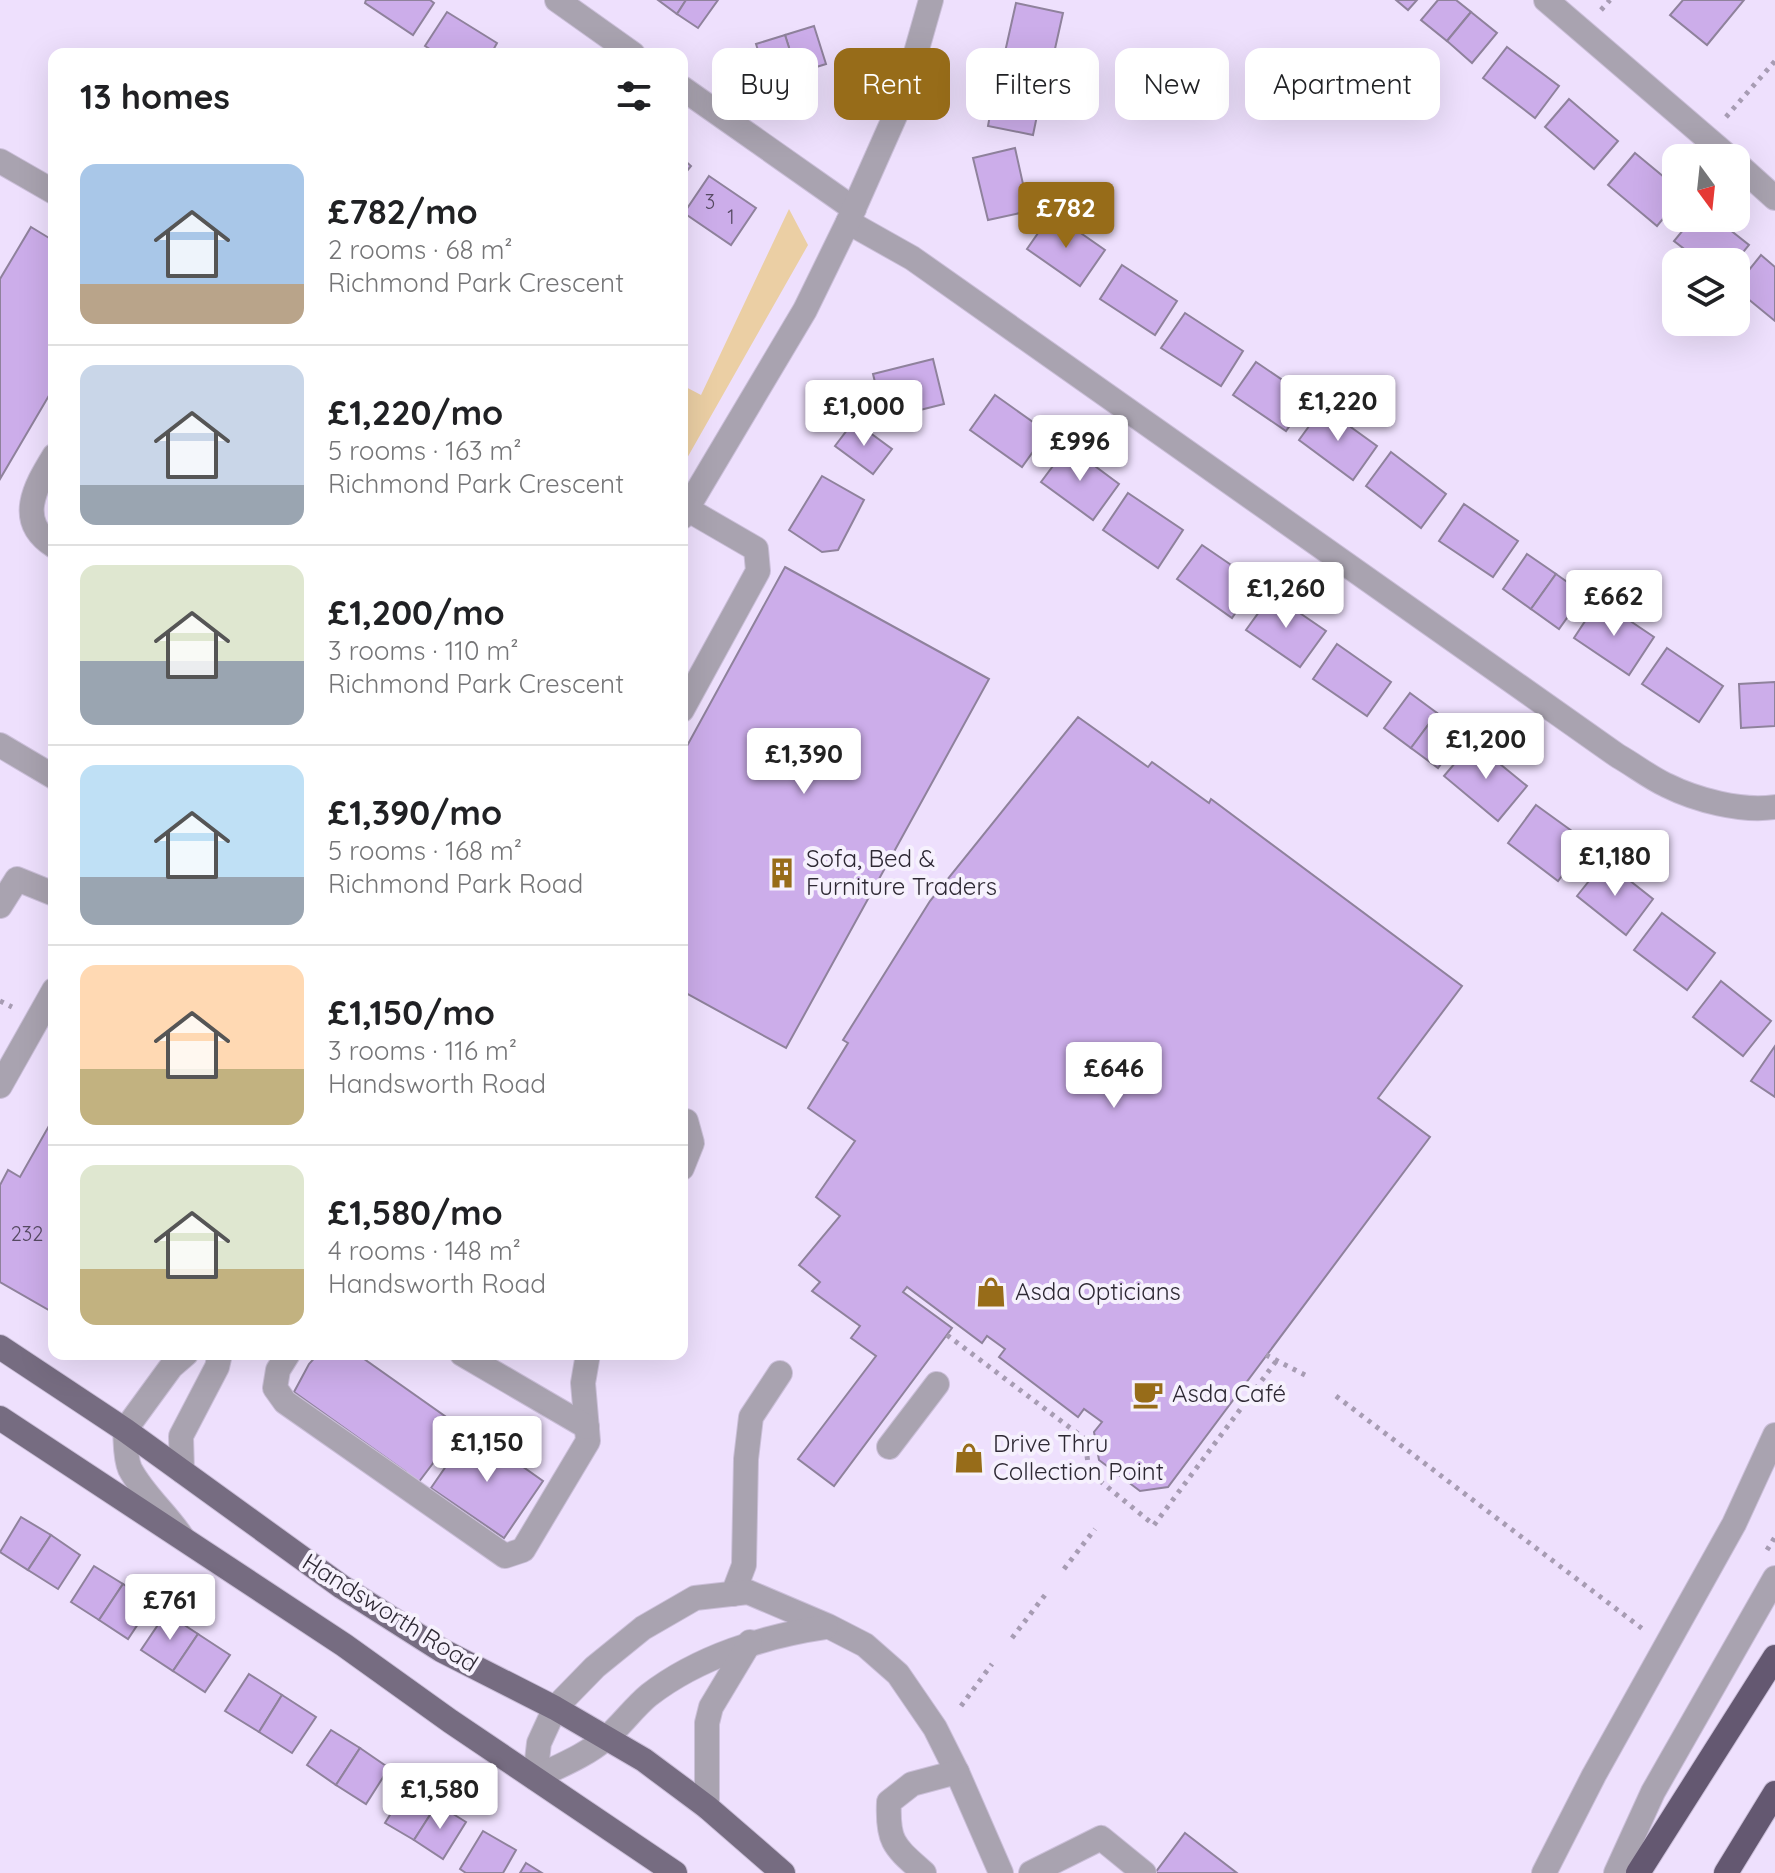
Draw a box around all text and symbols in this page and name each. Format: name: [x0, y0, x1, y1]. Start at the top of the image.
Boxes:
chip: Buy: [712, 48, 818, 120]
chip: Rent: [834, 48, 950, 120]
chip: Filters: [966, 48, 1099, 120]
chip: New: [1115, 48, 1229, 120]
chip: Apartment: [1245, 48, 1440, 120]
icon: filters: [612, 74, 656, 118]
text: 13 homes: [80, 75, 230, 118]
north arrow: [1662, 144, 1750, 232]
map controls: [1662, 144, 1750, 336]
pin: £782: [1019, 182, 1113, 250]
house number: 3: [705, 189, 715, 214]
text: £782/mo: [328, 190, 478, 233]
text: £782: [1036, 191, 1096, 224]
icon: home: [144, 196, 240, 292]
house number: 1: [727, 204, 735, 229]
text: 2 rooms · 68 m²: [328, 233, 513, 266]
button: layers: [1662, 248, 1750, 336]
text: Richmond Park Crescent: [328, 266, 624, 299]
pin: £1,220: [1273, 375, 1403, 443]
pin: £1,000: [799, 380, 929, 448]
text: £1,220: [1298, 384, 1378, 417]
text: £1,000: [823, 389, 905, 422]
text: £1,220/mo: [328, 391, 503, 434]
icon: home: [144, 397, 240, 493]
pin: £996: [1033, 415, 1127, 483]
text: £996: [1050, 424, 1110, 457]
text: 5 rooms · 163 m²: [328, 434, 522, 467]
text: Richmond Park Crescent: [328, 467, 624, 500]
pin: £1,260: [1221, 562, 1351, 630]
pin: £662: [1567, 570, 1661, 638]
text: £1,260: [1247, 571, 1325, 604]
text: £662: [1584, 579, 1644, 612]
text: £1,200/mo: [328, 591, 505, 634]
icon: home: [144, 597, 240, 693]
text: 3 rooms · 110 m²: [328, 634, 519, 667]
text: Richmond Park Crescent: [328, 667, 624, 700]
pin: £1,200: [1421, 713, 1551, 781]
text: £1,200: [1446, 722, 1526, 755]
pin: £1,390: [739, 728, 869, 796]
text: £1,390: [765, 737, 843, 770]
text: £1,390/mo: [328, 791, 502, 834]
icon: home: [144, 797, 240, 893]
pin: £1,180: [1550, 830, 1680, 898]
text: 5 rooms · 168 m²: [328, 834, 522, 867]
text: £1,180: [1579, 839, 1651, 872]
place label: Sofa, Bed & Furniture Traders: [806, 843, 997, 901]
building icon: Sofa, Bed & Furniture Traders: [765, 856, 799, 890]
text: Richmond Park Road: [328, 867, 583, 900]
text: £1,150/mo: [328, 991, 495, 1034]
icon: home: [144, 997, 240, 1093]
text: 3 rooms · 116 m²: [328, 1034, 517, 1067]
pin: £646: [1067, 1042, 1161, 1110]
text: £646: [1084, 1051, 1144, 1084]
text: Handsworth Road: [328, 1067, 546, 1100]
text: £1,580/mo: [328, 1191, 503, 1234]
icon: home: [144, 1197, 240, 1293]
house number: 232: [11, 1221, 43, 1246]
text: 4 rooms · 148 m²: [328, 1234, 521, 1267]
text: Handsworth Road: [328, 1267, 546, 1300]
shop icon: Asda Opticians: [974, 1275, 1008, 1309]
place label: Asda Opticians: [1015, 1276, 1181, 1306]
cafe icon: Asda Café: [1131, 1377, 1165, 1411]
place label: Asda Café: [1172, 1378, 1286, 1408]
pin: £1,150: [422, 1416, 552, 1484]
text: £1,150: [451, 1425, 523, 1458]
place label: Drive Thru Collection Point: [993, 1428, 1164, 1486]
shop icon: Drive Thru Collection Point: [952, 1441, 986, 1475]
street label: Handsworth Road: [297, 1546, 484, 1678]
pin: £761: [123, 1574, 217, 1642]
text: £761: [143, 1583, 197, 1616]
pin: £1,580: [375, 1763, 505, 1831]
text: £1,580: [401, 1772, 479, 1805]

